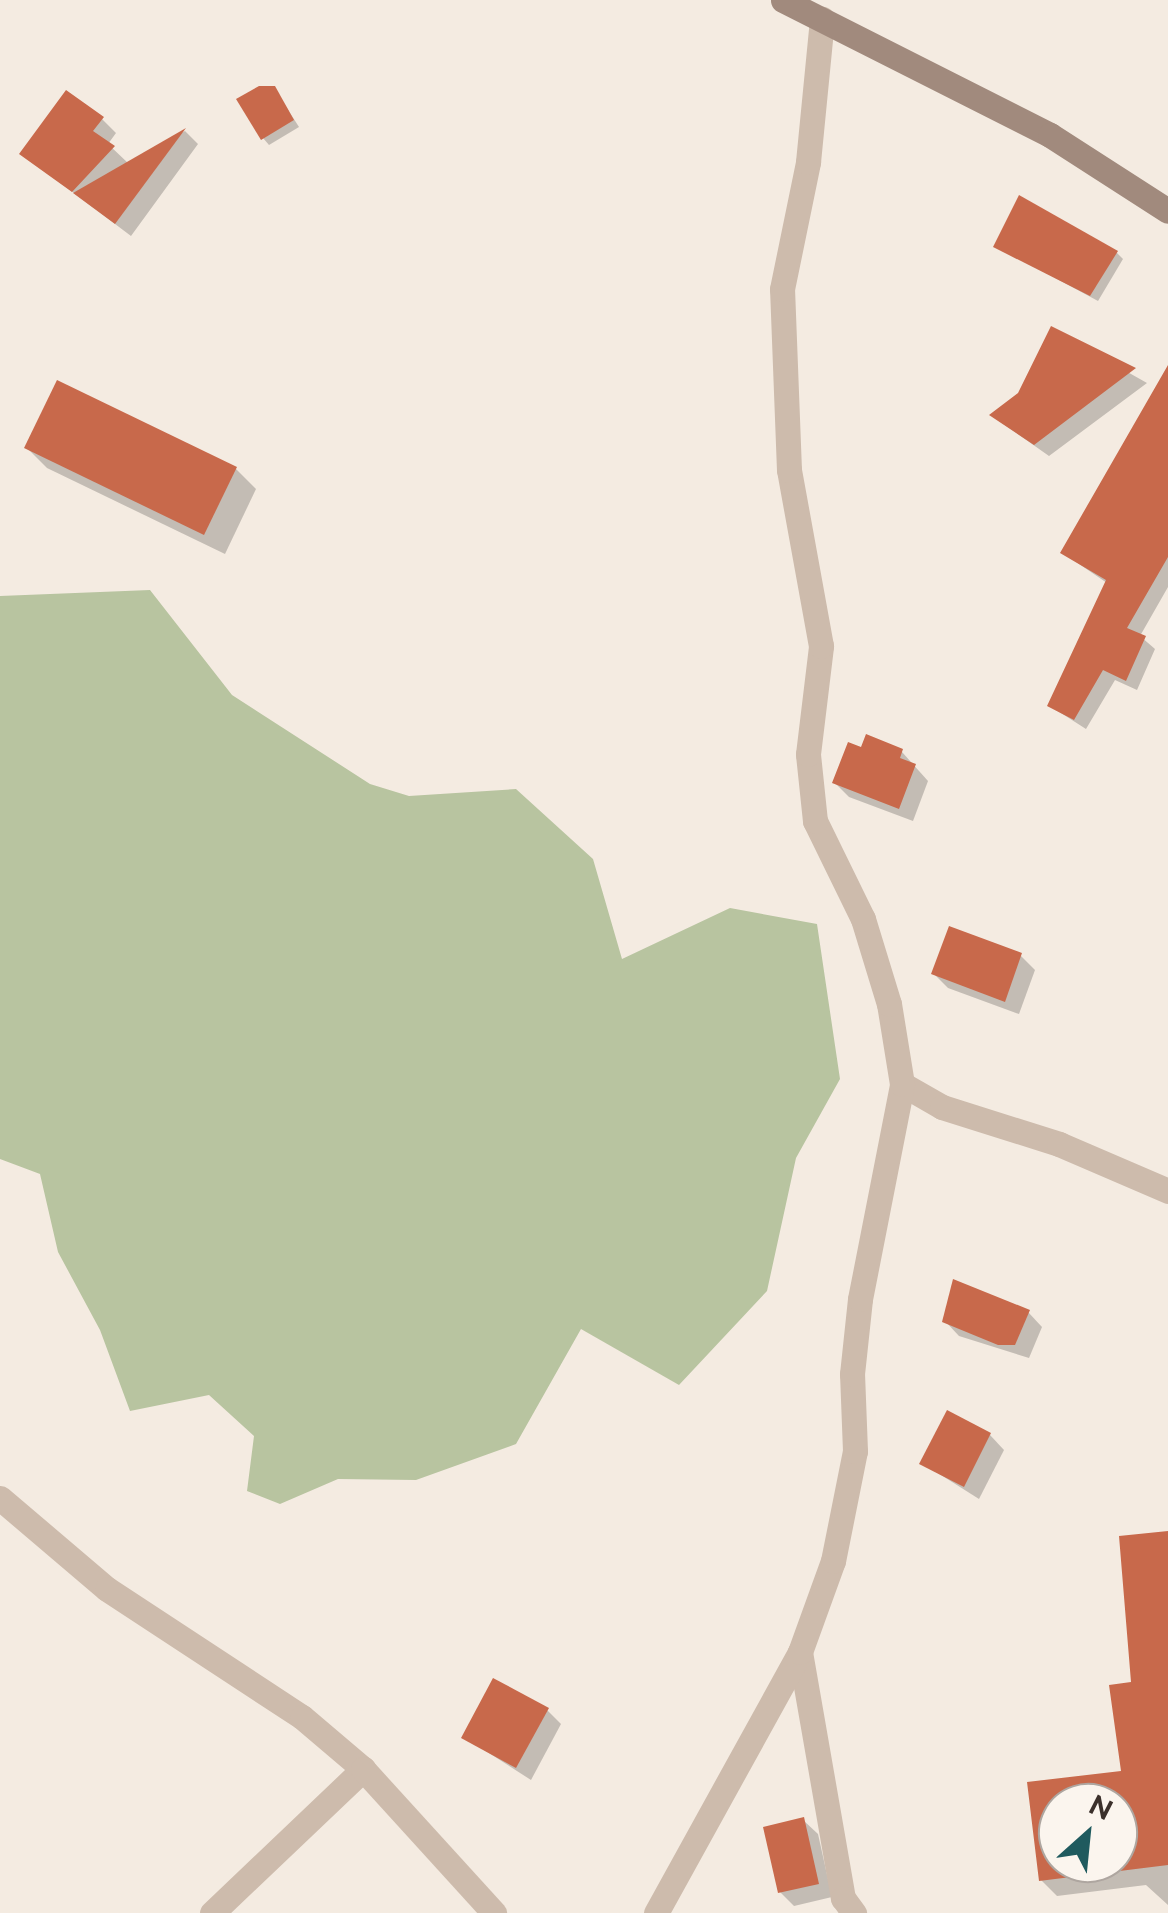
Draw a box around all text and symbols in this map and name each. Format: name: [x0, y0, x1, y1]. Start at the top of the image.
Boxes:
north arrow: [1038, 1783, 1138, 1883]
text: N: [1084, 1788, 1118, 1827]

